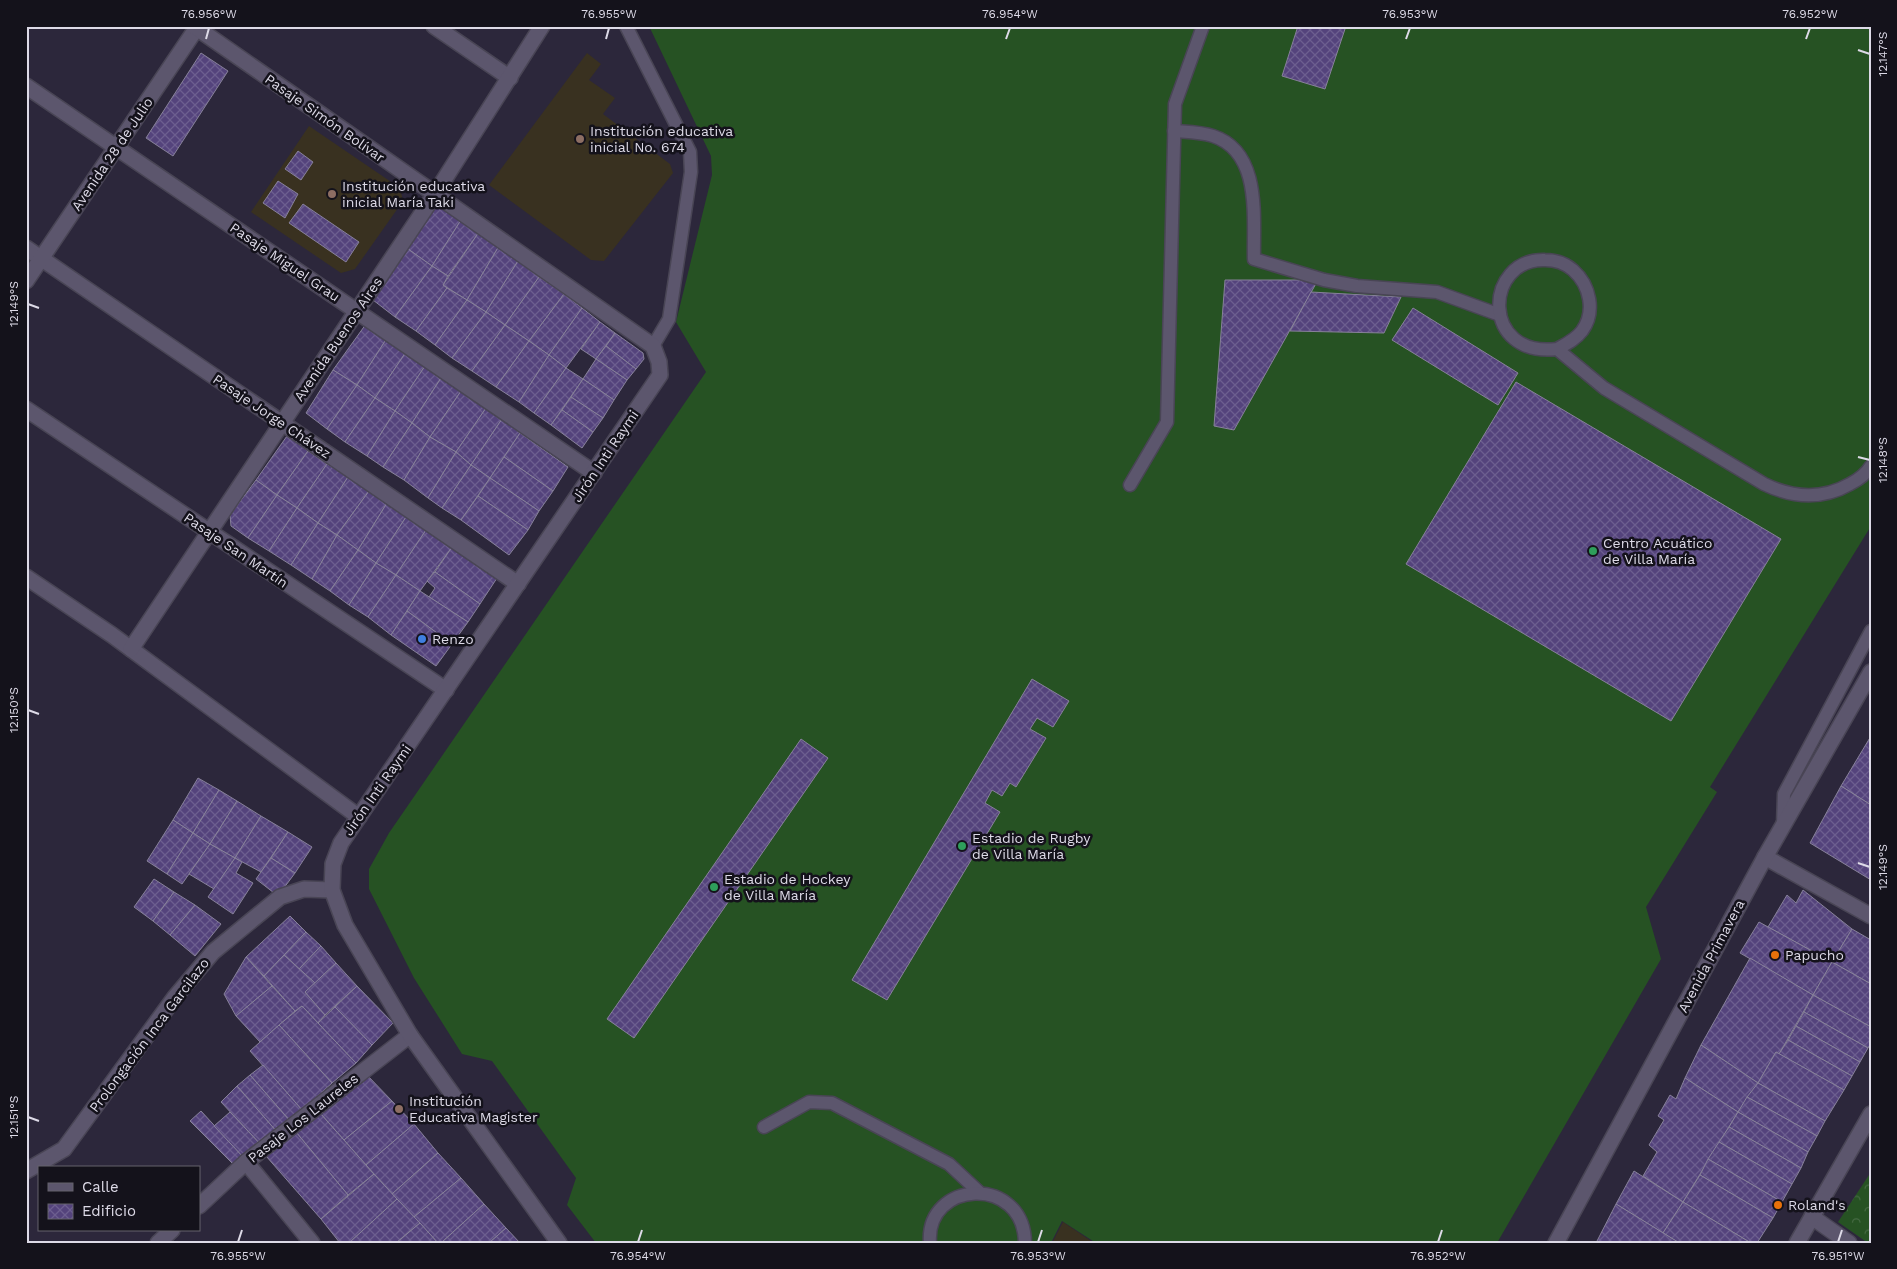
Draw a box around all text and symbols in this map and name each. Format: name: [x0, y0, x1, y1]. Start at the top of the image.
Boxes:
text: 76.956°W: [181, 7, 237, 21]
text: 76.955°W: [581, 7, 637, 21]
text: 76.954°W: [982, 7, 1038, 21]
text: 76.953°W: [1382, 7, 1438, 21]
text: 76.952°W: [1782, 7, 1838, 21]
text: 12.147°S: [1876, 32, 1890, 76]
street label: Pasaje Simón Bolívar: [262, 71, 388, 166]
street label: Avenida 28 de Julio: [68, 94, 156, 214]
place label: Institución educativa inicial No. 674: [590, 123, 733, 155]
marker: Institución educativa inicial No. 674: [574, 133, 586, 145]
place label: Institución educativa inicial María Taki: [342, 178, 485, 210]
marker: Institución educativa inicial María Taki: [326, 188, 338, 200]
street label: Pasaje Miguel Grau: [227, 219, 343, 305]
street label: Avenida Buenos Aires: [291, 274, 385, 404]
text: 12.149°S: [7, 281, 21, 327]
street label: Pasaje Jorge Chávez: [210, 371, 334, 461]
street label: Jirón Inti Raymi: [568, 407, 642, 505]
text: 12.148°S: [1876, 437, 1890, 483]
street label: Pasaje San Martín: [181, 509, 291, 591]
place label: Centro Acuático de Villa María: [1603, 535, 1712, 567]
marker: Centro Acuático de Villa María: [1587, 545, 1599, 557]
place label: Renzo: [432, 631, 474, 647]
marker: Renzo: [416, 633, 428, 645]
text: 12.150°S: [7, 687, 21, 733]
street label: Jirón Inti Raymi: [340, 742, 414, 838]
place label: Estadio de Rugby de Villa María: [972, 830, 1091, 862]
marker: Estadio de Rugby de Villa María: [956, 840, 968, 852]
text: 12.149°S: [1876, 844, 1890, 890]
place label: Estadio de Hockey de Villa María: [724, 871, 851, 903]
marker: Estadio de Hockey de Villa María: [708, 881, 720, 893]
street label: Avenida Primavera: [1674, 897, 1748, 1015]
place label: Papucho: [1785, 947, 1844, 963]
marker: Papucho: [1769, 949, 1781, 961]
street label: Prolongación Inca Garcilazo: [86, 955, 212, 1115]
street label: Pasaje Los Laureles: [245, 1070, 361, 1166]
place label: Institución Educativa Magister: [409, 1093, 538, 1125]
text: 12.151°S: [7, 1095, 21, 1139]
marker: Institución Educativa Magister: [393, 1103, 405, 1115]
legend: [38, 1166, 200, 1232]
text: Calle: [82, 1178, 119, 1196]
place label: Roland's: [1788, 1197, 1846, 1213]
marker: Roland's: [1772, 1199, 1784, 1211]
text: Edificio: [82, 1202, 136, 1220]
text: 76.955°W: [210, 1249, 266, 1263]
text: 76.954°W: [610, 1249, 666, 1263]
text: 76.953°W: [1010, 1249, 1066, 1263]
text: 76.952°W: [1410, 1249, 1466, 1263]
text: 76.951°W: [1811, 1249, 1865, 1263]

